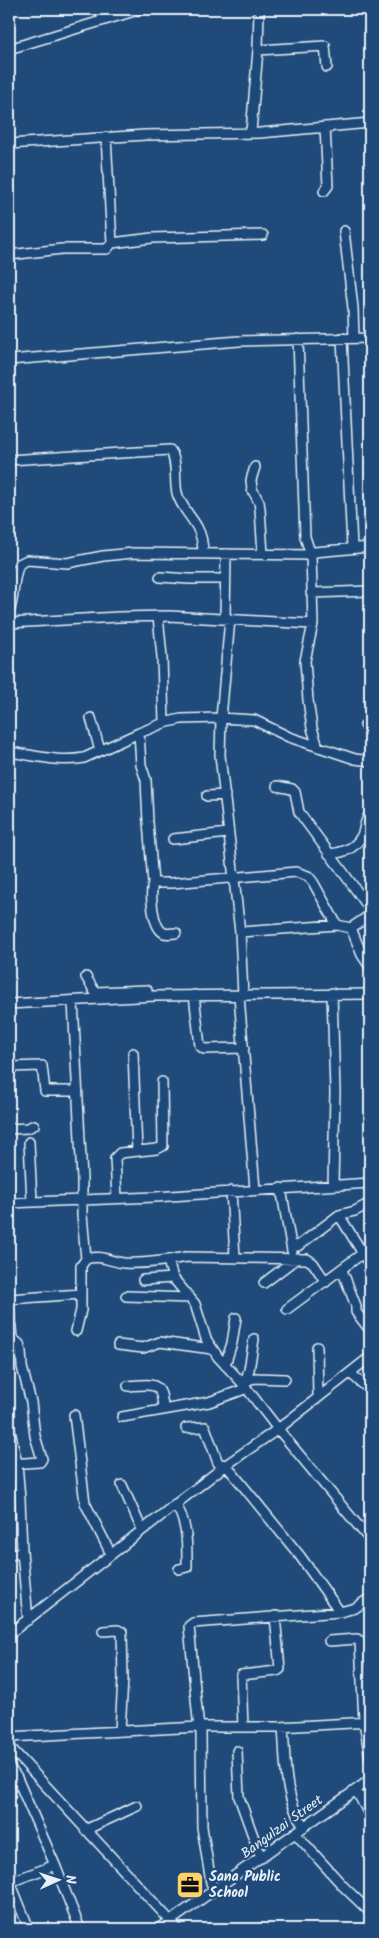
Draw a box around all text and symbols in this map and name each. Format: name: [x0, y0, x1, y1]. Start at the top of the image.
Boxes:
street label: Bangulzai Street: [236, 1789, 328, 1864]
north arrow: [32, 1856, 82, 1906]
place label: Sana Public School: [209, 1866, 281, 1904]
office icon: Sana Public School: [175, 1870, 205, 1900]
text: N: [59, 1874, 81, 1885]

